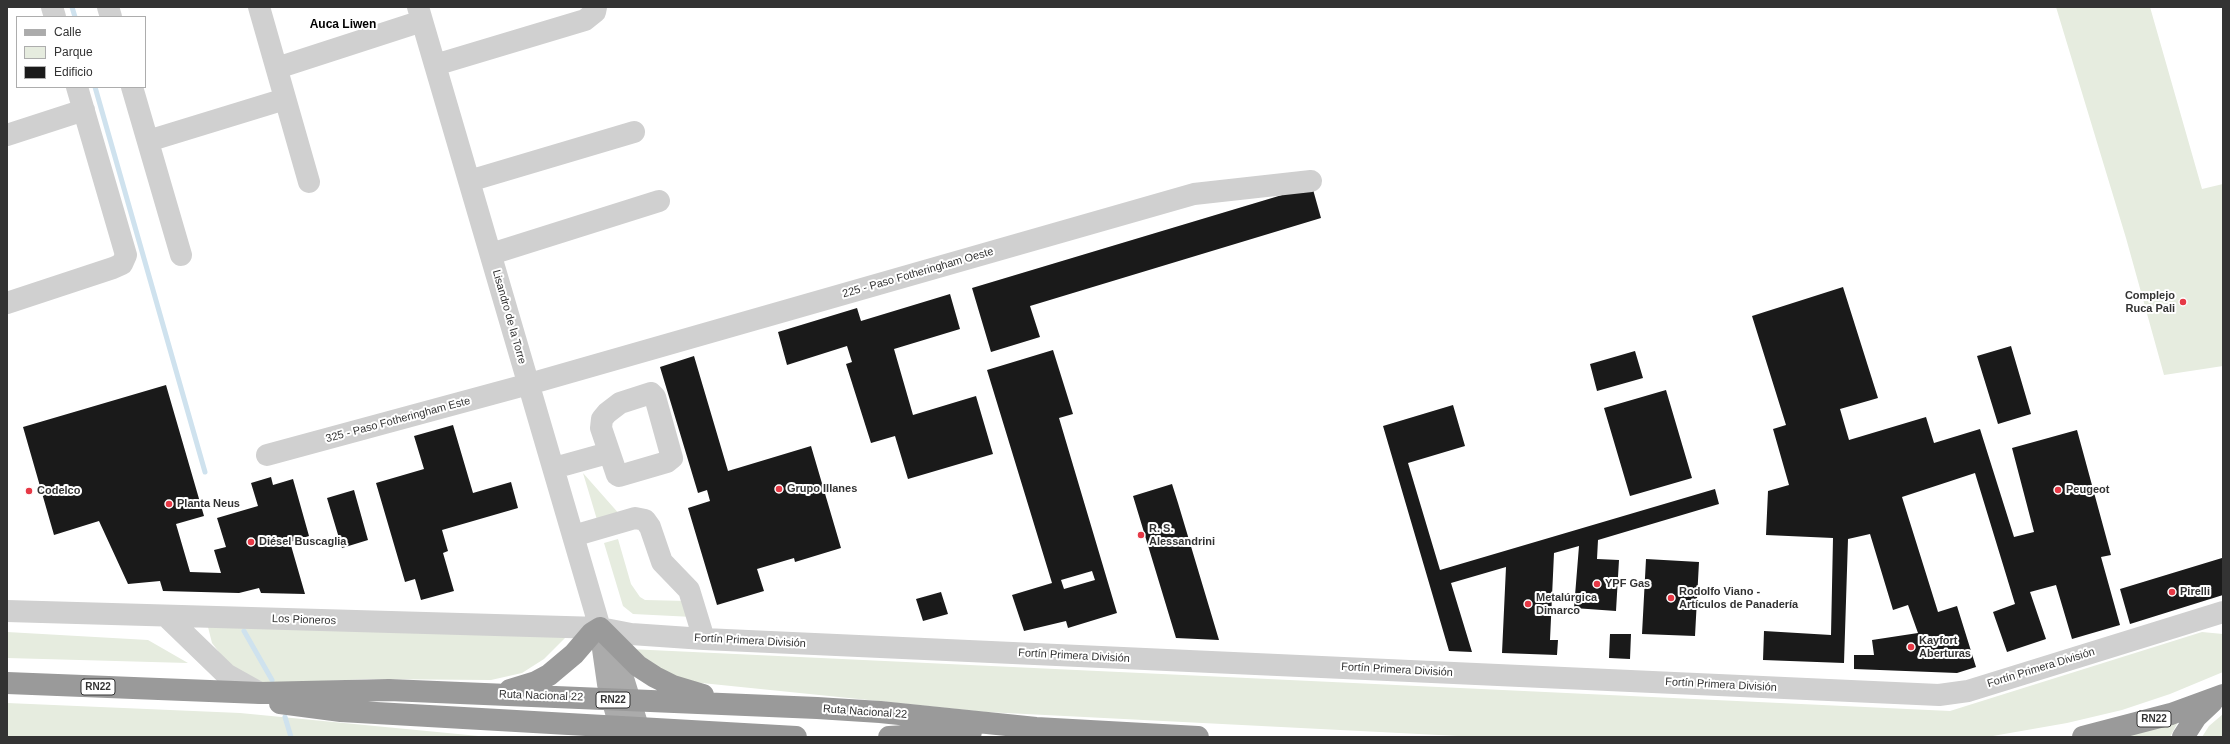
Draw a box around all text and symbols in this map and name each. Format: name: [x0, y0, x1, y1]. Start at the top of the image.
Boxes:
legend: [16, 16, 146, 88]
district label: Auca Liwen: [310, 18, 376, 32]
text: Calle: [54, 25, 81, 39]
text: Parque: [54, 45, 93, 59]
text: Edificio: [54, 65, 93, 79]
street label: 225 - Paso Fotheringham Oeste: [841, 245, 995, 301]
street label: Lisandro de la Torre: [489, 268, 529, 366]
place label: Complejo Ruca Pali: [2125, 289, 2175, 315]
marker: Complejo Ruca Pali: [2178, 297, 2188, 307]
street label: 325 - Paso Fotheringham Este: [324, 394, 472, 446]
place label: Grupo Illanes: [787, 482, 857, 496]
place label: Peugeot: [2066, 483, 2109, 497]
place label: Codelco: [37, 484, 80, 498]
marker: Grupo Illanes: [774, 484, 784, 494]
marker: Peugeot: [2053, 485, 2063, 495]
marker: Codelco: [24, 486, 34, 496]
place label: Planta Neus: [177, 497, 240, 511]
marker: Planta Neus: [164, 499, 174, 509]
place label: R. S. Alessandrini: [1149, 522, 1215, 548]
marker: R. S. Alessandrini: [1136, 530, 1146, 540]
place label: Diésel Buscaglia: [259, 535, 346, 549]
marker: Diésel Buscaglia: [246, 537, 256, 547]
place label: YPF Gas: [1605, 577, 1650, 591]
marker: YPF Gas: [1592, 579, 1602, 589]
place label: Rodolfo Viano - Artículos de Panadería: [1679, 585, 1798, 611]
place label: Pirelli: [2180, 585, 2210, 599]
marker: Pirelli: [2167, 587, 2177, 597]
place label: Metalúrgica Dimarco: [1536, 591, 1597, 617]
marker: Rodolfo Viano - Artículos de Panadería: [1666, 593, 1676, 603]
marker: Metalúrgica Dimarco: [1523, 599, 1533, 609]
street label: Los Pioneros: [272, 612, 336, 628]
street label: Fortín Primera División: [694, 631, 806, 651]
place label: Kayfort Aberturas: [1919, 634, 1971, 660]
marker: Kayfort Aberturas: [1906, 642, 1916, 652]
street label: Fortín Primera División: [1986, 645, 2096, 691]
street label: Fortín Primera División: [1018, 646, 1130, 666]
street label: Fortín Primera División: [1341, 660, 1453, 680]
street label: Fortín Primera División: [1665, 675, 1777, 695]
road number: RN22: [81, 679, 115, 695]
street label: Ruta Nacional 22: [499, 688, 583, 704]
road number: RN22: [596, 692, 630, 708]
street label: Ruta Nacional 22: [822, 702, 908, 722]
road number: RN22: [2137, 711, 2171, 727]

